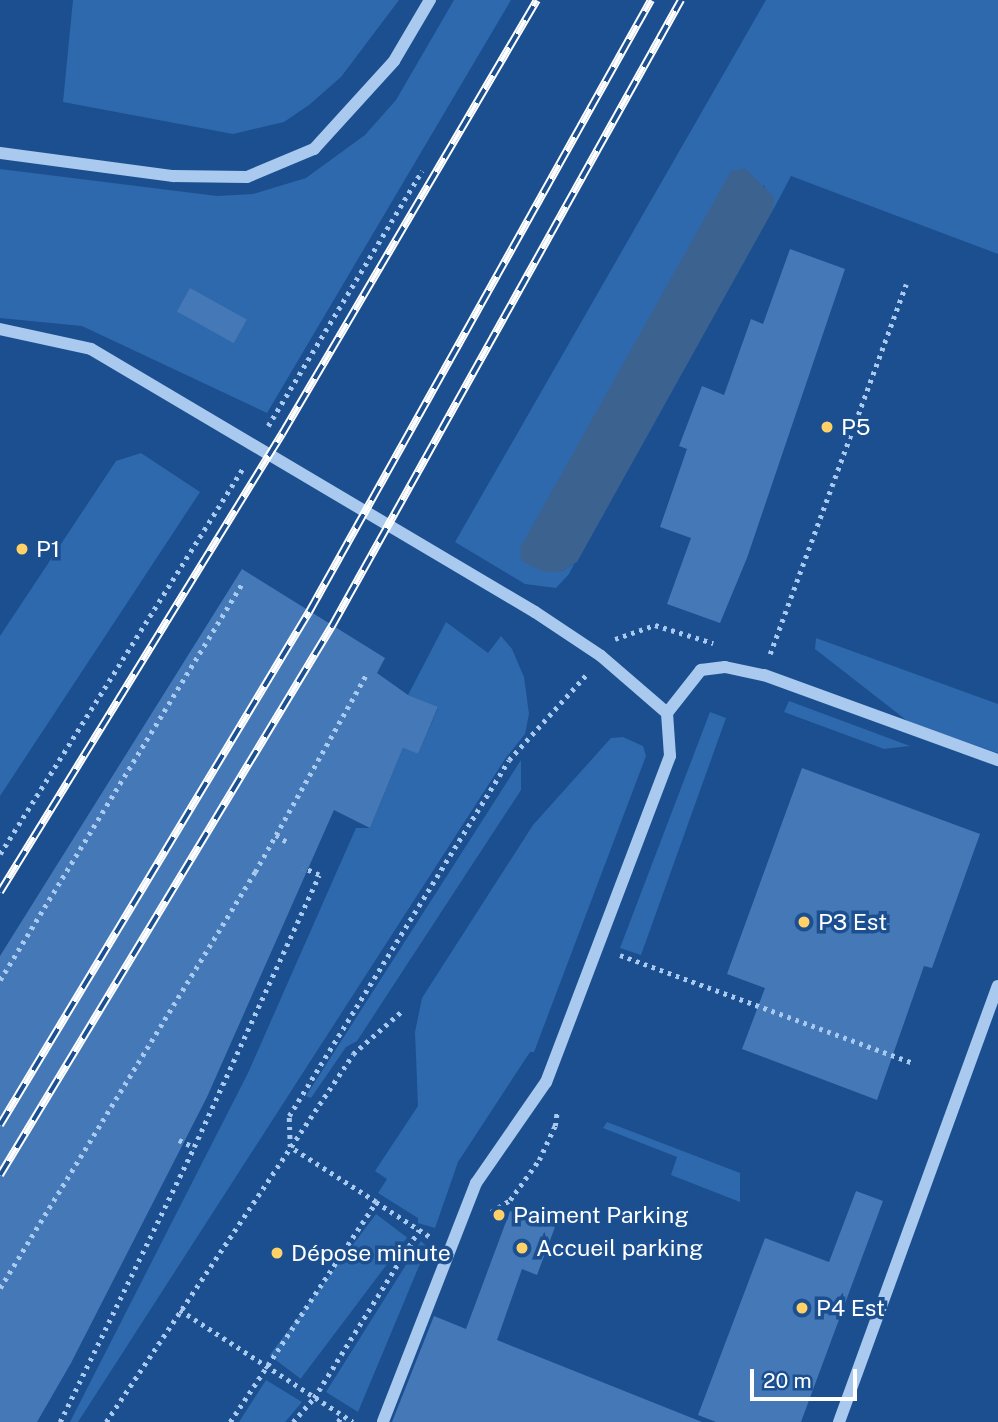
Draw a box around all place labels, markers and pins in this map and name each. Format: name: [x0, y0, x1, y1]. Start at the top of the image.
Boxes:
place label: P5: [841, 413, 870, 441]
marker: P5: [819, 419, 835, 435]
place label: P1: [36, 535, 60, 563]
marker: P1: [14, 541, 30, 557]
place label: P3 Est: [818, 908, 887, 936]
marker: P3 Est: [796, 914, 812, 930]
place label: Paiment Parking: [513, 1201, 689, 1229]
marker: Paiment Parking: [491, 1207, 507, 1223]
place label: Accueil parking: [536, 1234, 703, 1262]
place label: Dépose minute: [291, 1239, 451, 1267]
marker: Accueil parking: [514, 1240, 530, 1256]
marker: Dépose minute: [269, 1245, 285, 1261]
place label: P4 Est: [816, 1294, 885, 1322]
marker: P4 Est: [794, 1300, 810, 1316]

